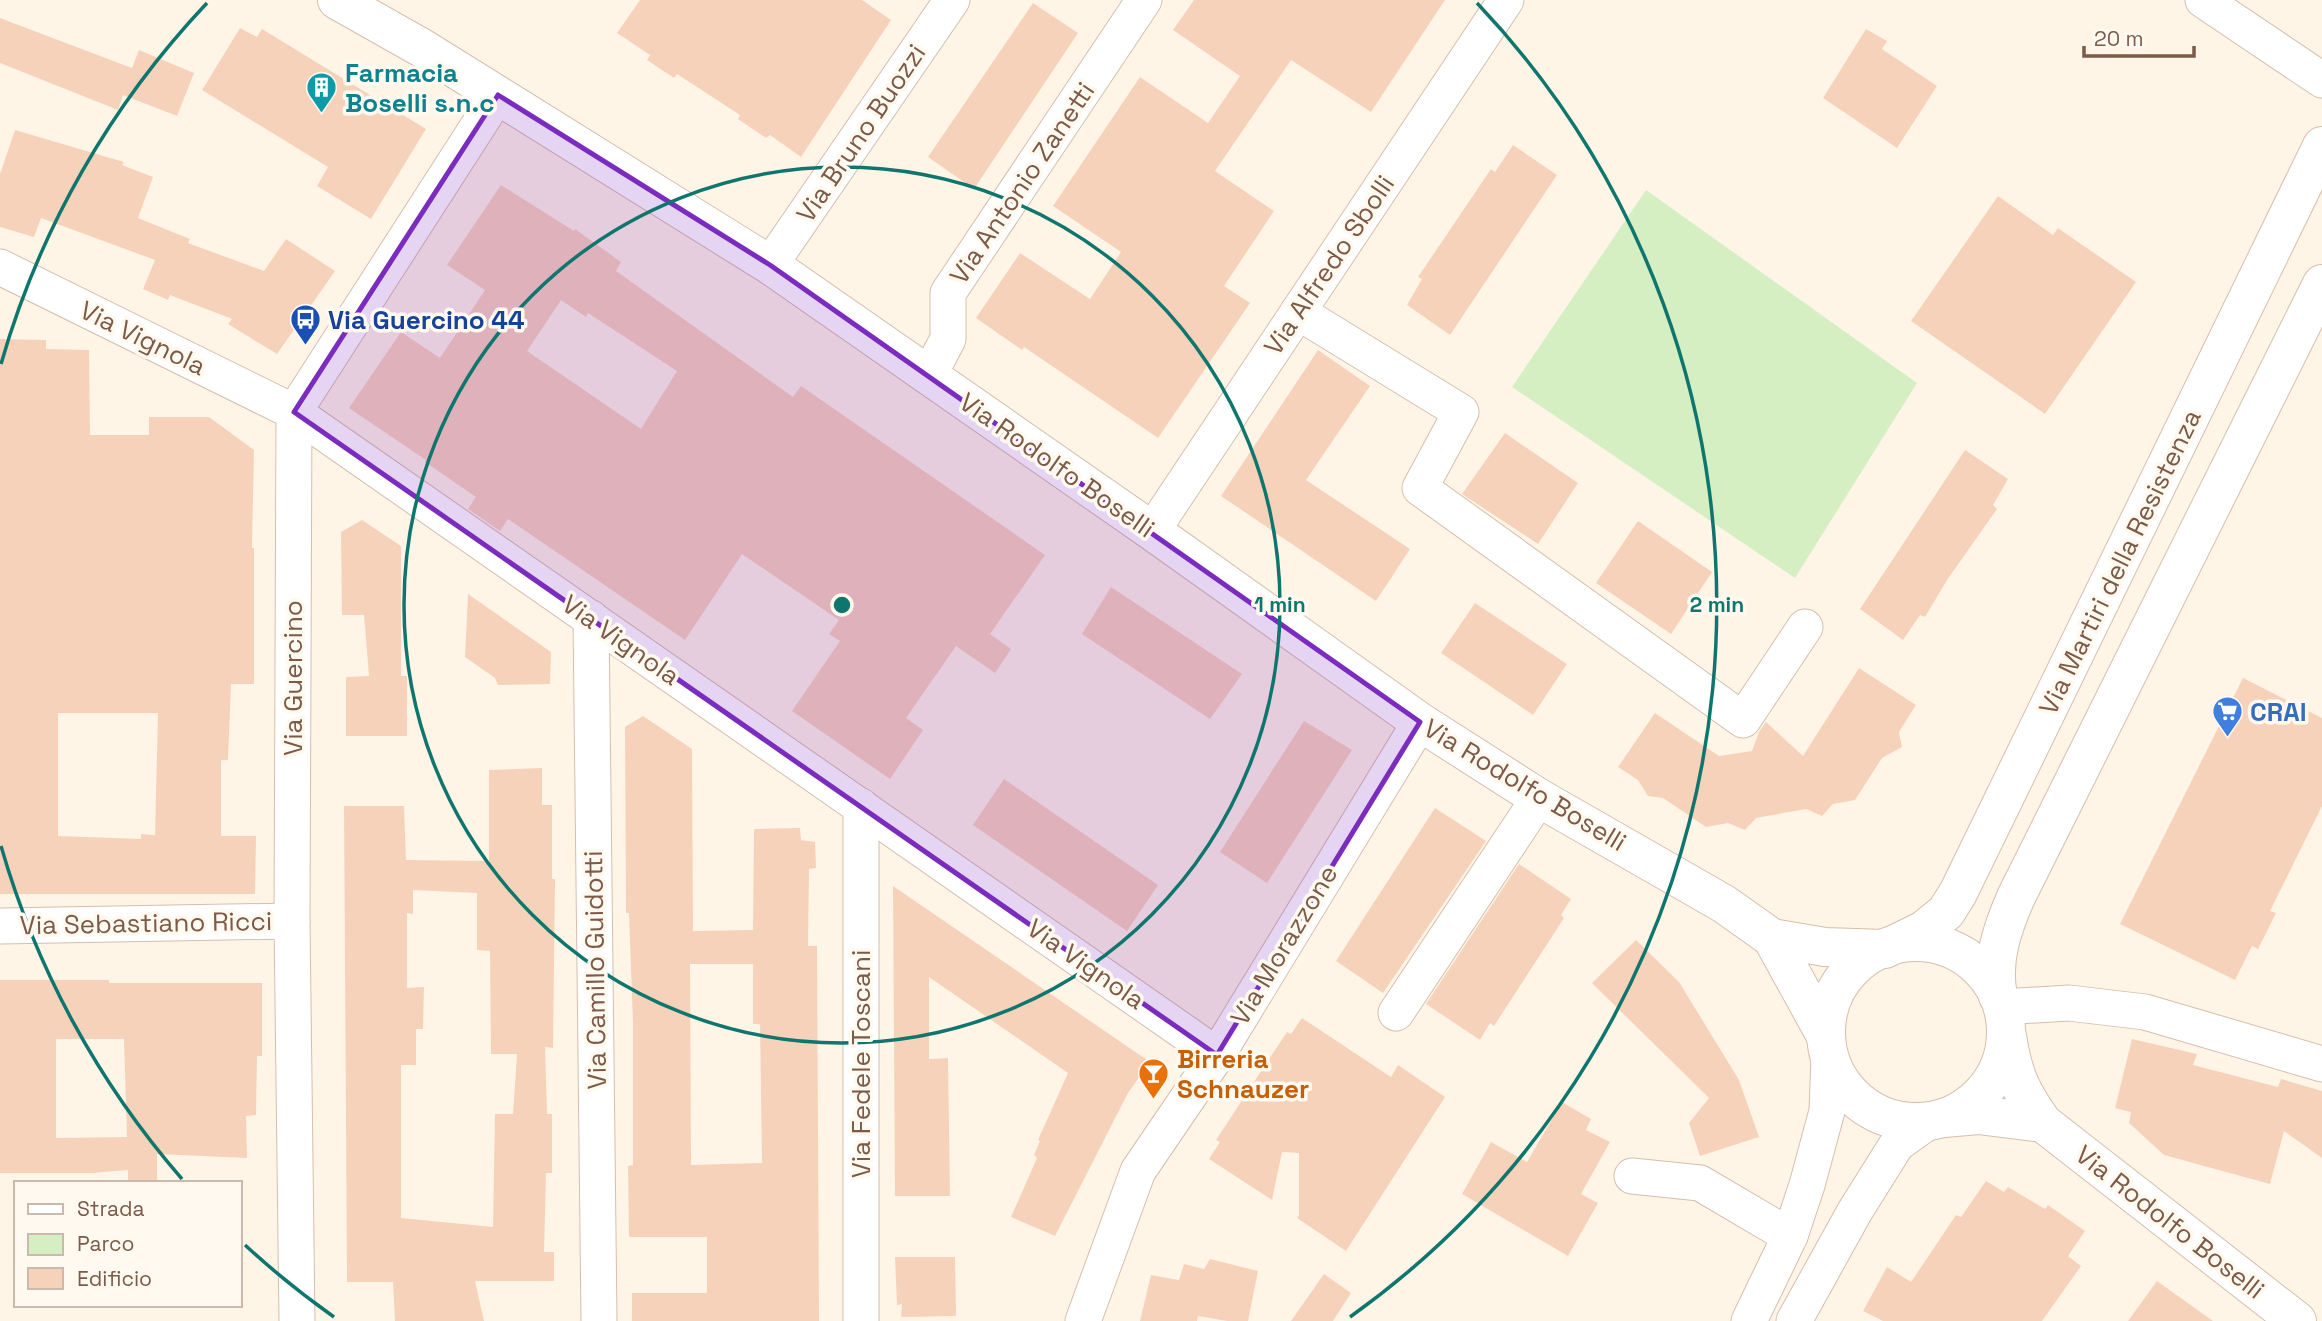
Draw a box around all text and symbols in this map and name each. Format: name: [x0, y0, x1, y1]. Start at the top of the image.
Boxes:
scale bar: [2084, 14, 2194, 58]
text: 20 m: [2094, 25, 2144, 52]
street label: Via Bruno Buozzi: [789, 37, 933, 229]
place label: Farmacia Boselli s.n.c: [345, 56, 494, 120]
building icon: Farmacia Boselli s.n.c: [305, 71, 339, 115]
street label: Via Antonio Zanetti: [942, 76, 1102, 290]
street label: Via Alfredo Sbolli: [1256, 168, 1402, 362]
street label: Via Vignola: [74, 293, 212, 383]
bus stop icon: Via Guercino 44: [288, 303, 322, 347]
place label: Via Guercino 44: [328, 303, 524, 337]
street label: Via Rodolfo Boselli: [953, 385, 1161, 545]
street label: Via Martiri della Resistenza: [2031, 404, 2209, 720]
street label: Via Vignola: [555, 587, 687, 693]
text: 1 min: [1254, 591, 1306, 618]
text: 2 min: [1690, 591, 1744, 618]
centre of rings: [830, 593, 854, 617]
street label: Via Guercino: [276, 600, 310, 756]
supermarket icon: CRAI: [2210, 695, 2244, 739]
place label: CRAI: [2250, 695, 2307, 729]
street label: Via Rodolfo Boselli: [1417, 711, 1633, 859]
street label: Via Camillo Guidotti: [576, 850, 614, 1090]
street label: Via Morazzone: [1223, 859, 1345, 1031]
street label: Via Sebastiano Ricci: [19, 904, 273, 942]
street label: Via Vignola: [1020, 911, 1152, 1017]
street label: Via Fedele Toscani: [844, 950, 878, 1178]
place label: Birreria Schnauzer: [1177, 1042, 1309, 1106]
bar icon: Birreria Schnauzer: [1137, 1057, 1171, 1101]
street label: Via Rodolfo Boselli: [2069, 1138, 2271, 1306]
legend: [14, 1181, 242, 1307]
text: Strada: [77, 1195, 144, 1222]
text: Parco: [77, 1230, 135, 1257]
text: Edificio: [77, 1265, 152, 1292]

